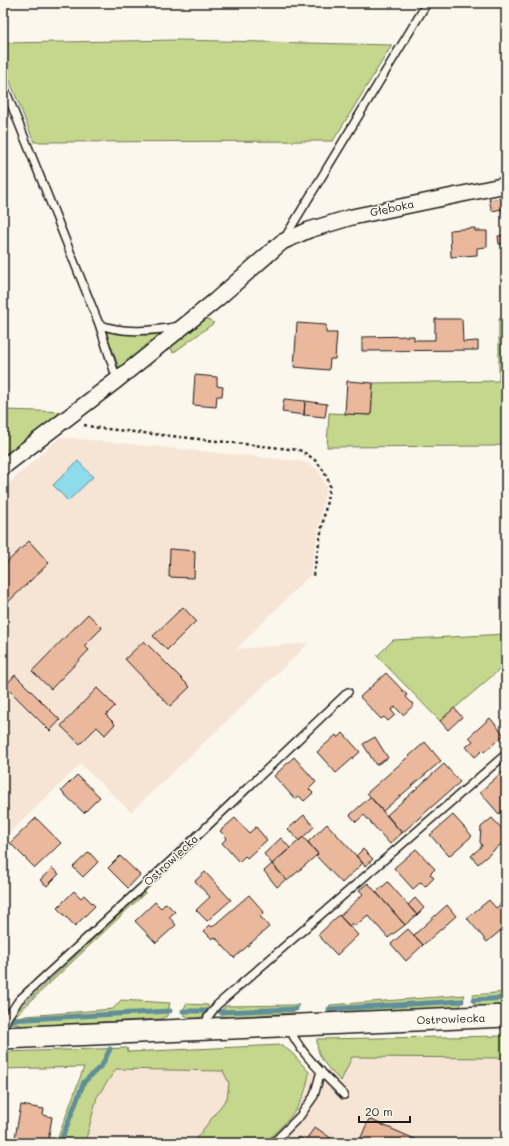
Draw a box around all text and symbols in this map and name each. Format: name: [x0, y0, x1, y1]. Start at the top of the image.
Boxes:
street label: Głęboka: [369, 196, 415, 219]
street label: Ostrowiecka: [140, 831, 201, 889]
street label: Ostrowiecka: [416, 1010, 486, 1027]
scale bar: [359, 1098, 410, 1124]
text: 20 m: [365, 1103, 393, 1119]

